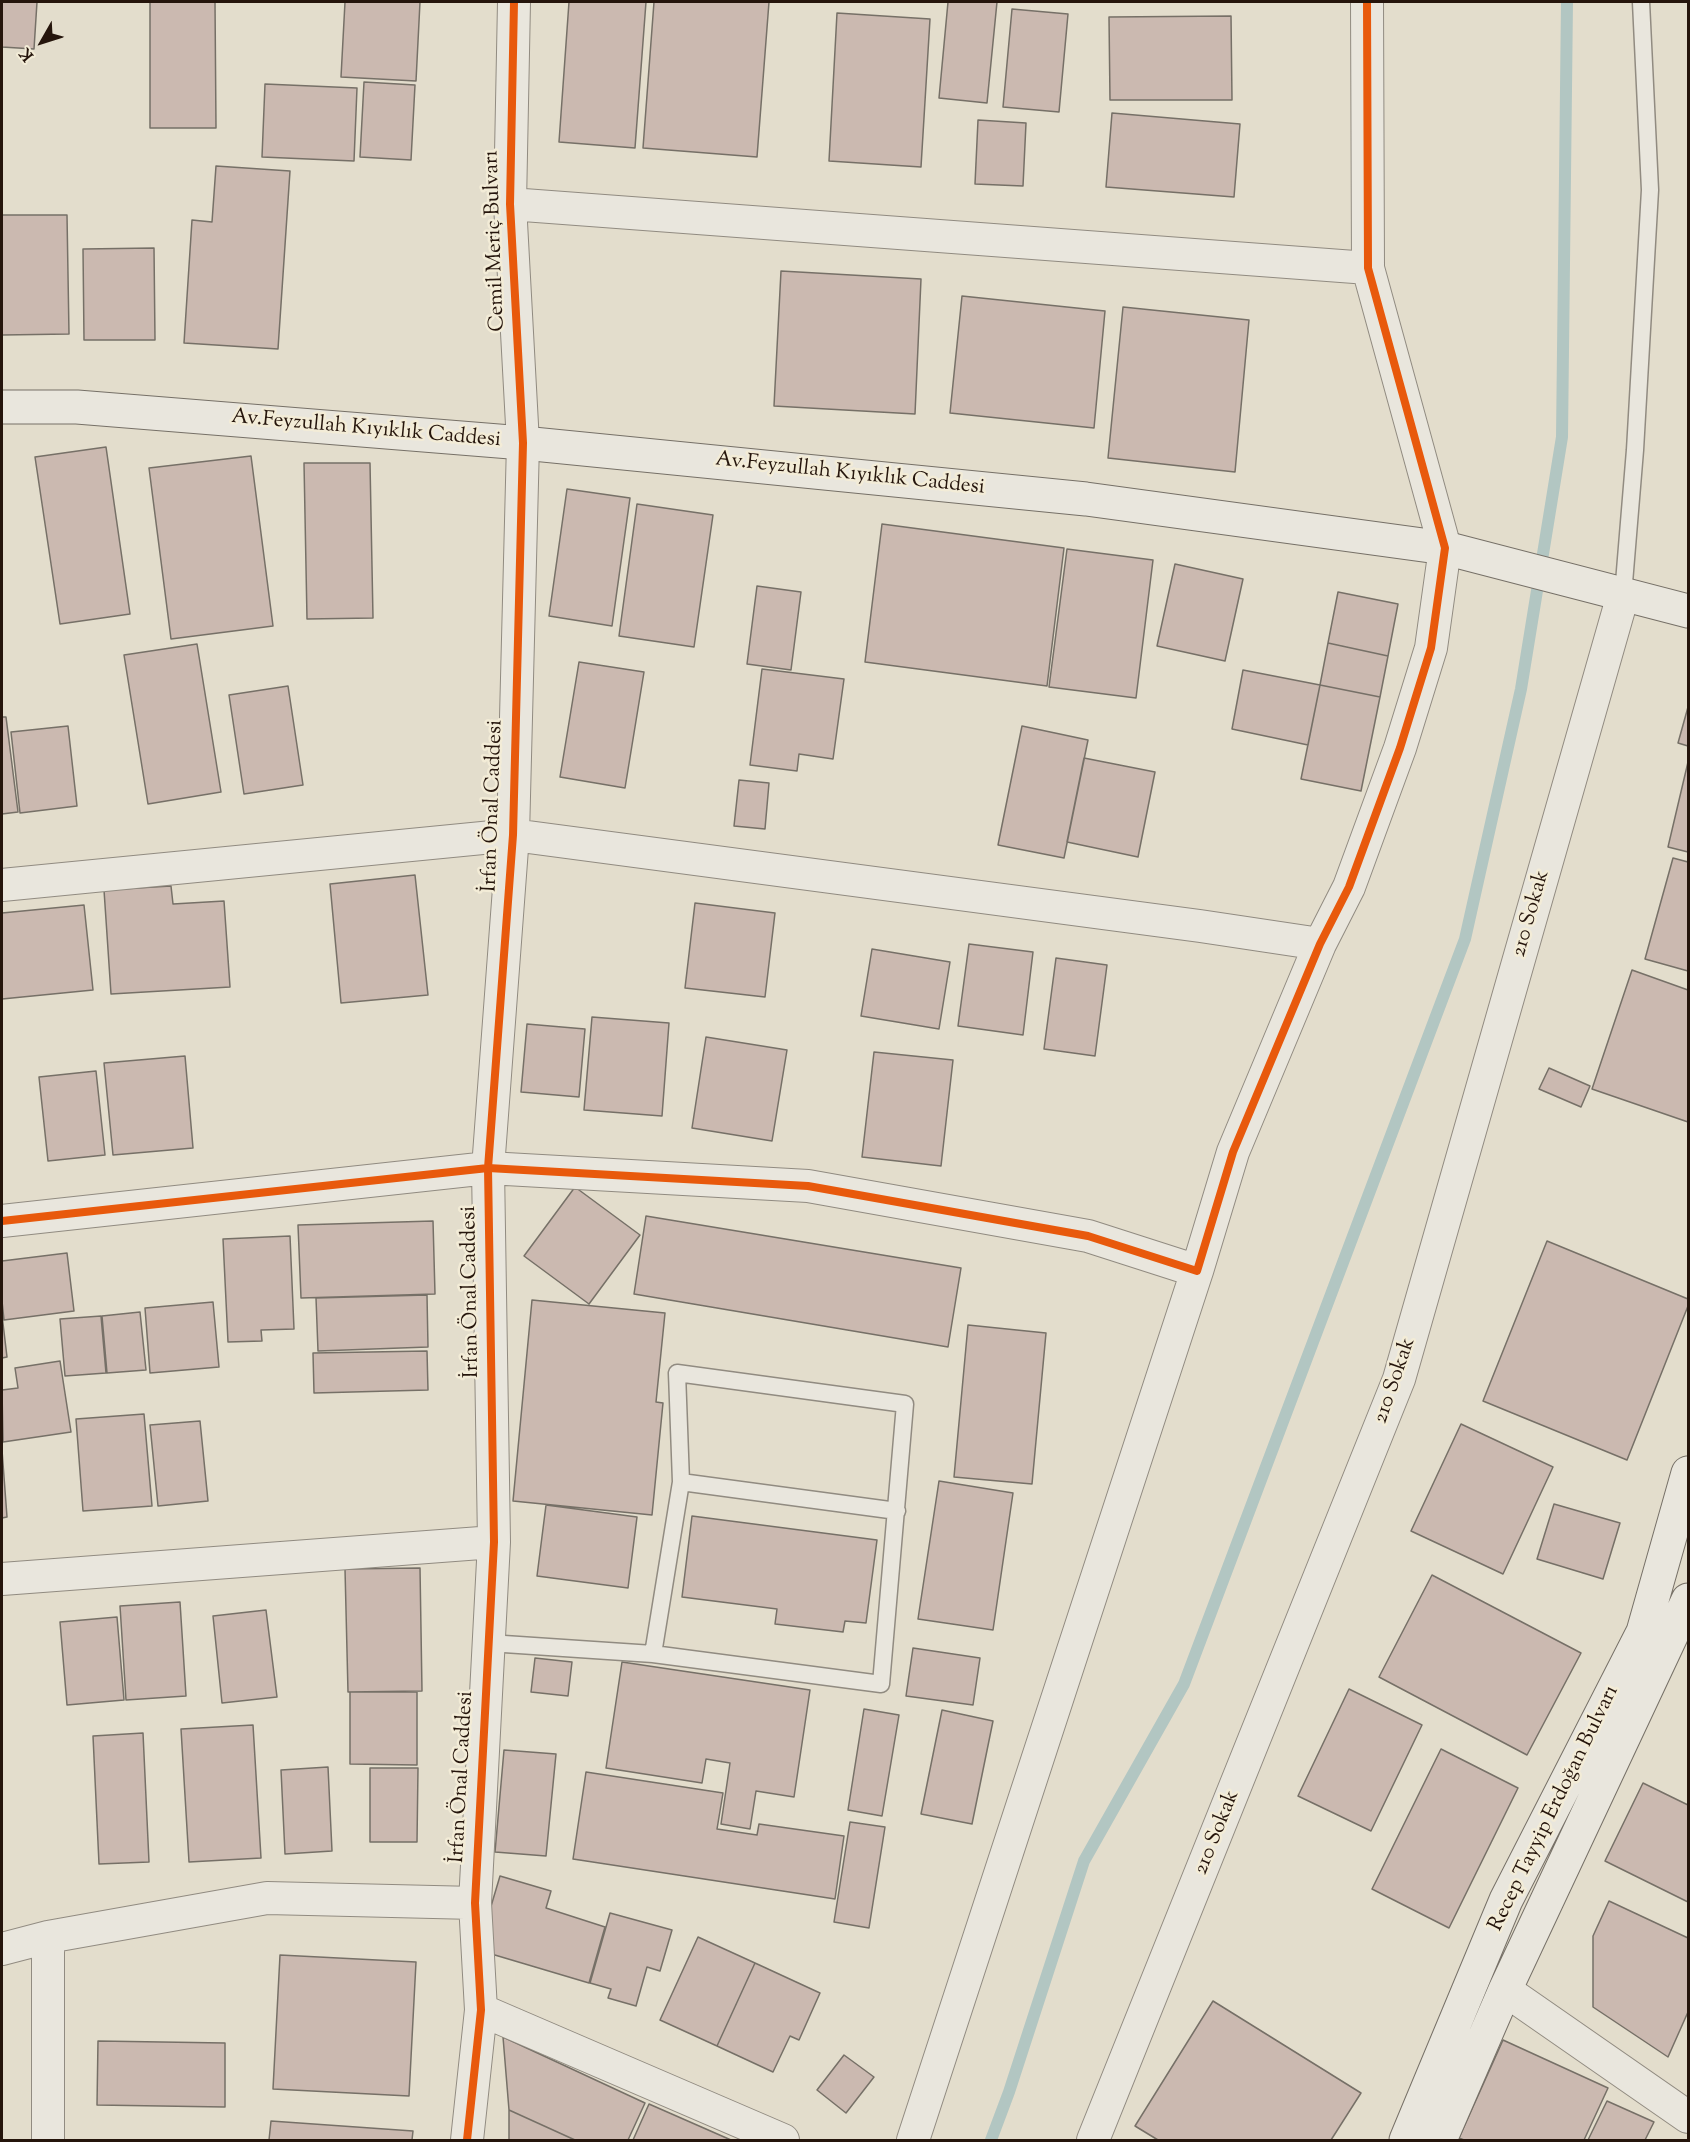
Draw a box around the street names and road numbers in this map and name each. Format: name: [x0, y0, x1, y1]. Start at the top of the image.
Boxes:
street label: Cemil Meriç Bulvarı: [480, 150, 512, 332]
street label: Av.Feyzullah Kıyıklık Caddesi: [230, 406, 502, 454]
street label: Av.Feyzullah Kıyıklık Caddesi: [714, 448, 986, 502]
street label: İrfan Önal Caddesi: [478, 719, 510, 893]
street label: 210 Sokak: [1508, 868, 1556, 960]
street label: İrfan Önal Caddesi: [458, 1206, 486, 1378]
street label: 210 Sokak: [1370, 1335, 1422, 1427]
street label: Recep Tayyip Erdoğan Bulvarı: [1484, 1682, 1626, 1936]
street label: İrfan Önal Caddesi: [446, 1690, 480, 1864]
street label: 210 Sokak: [1190, 1787, 1246, 1879]

